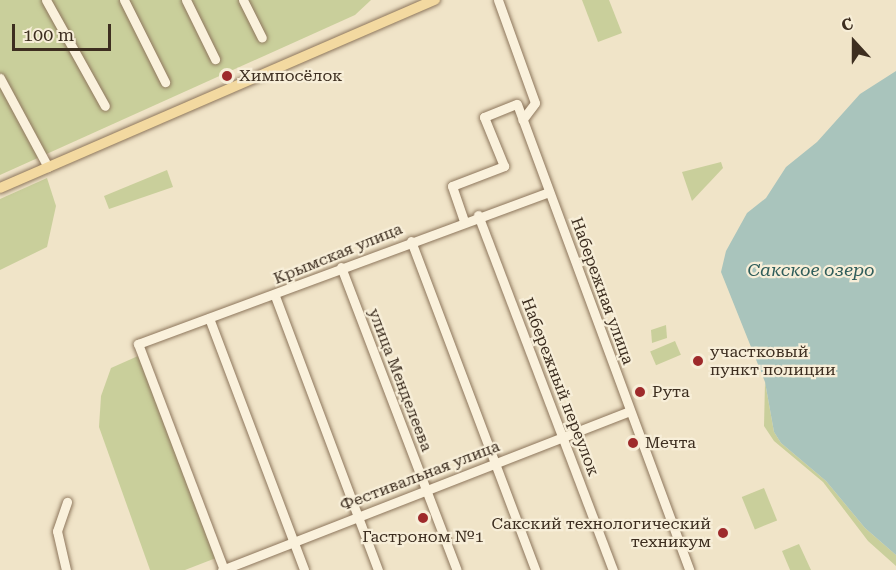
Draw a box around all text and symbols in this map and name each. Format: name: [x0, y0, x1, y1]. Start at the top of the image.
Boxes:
scale bar: [15, 12, 114, 50]
north arrow: [824, 12, 884, 72]
text: С: [839, 14, 856, 36]
text: 100 m: [23, 24, 74, 45]
place label: Химпосёлок: [239, 66, 343, 86]
marker: Химпосёлок: [220, 69, 234, 83]
street label: Набережная улица: [566, 215, 638, 367]
street label: Крымская улица: [271, 219, 405, 289]
water label: Сакское озеро: [747, 259, 875, 281]
street label: Набережный переулок: [517, 295, 603, 479]
street label: улица Менделеева: [364, 306, 436, 454]
place label: участковый пункт полиции: [710, 342, 836, 380]
marker: участковый пункт полиции: [691, 354, 705, 368]
place label: Рута: [652, 382, 690, 402]
marker: Рута: [633, 385, 647, 399]
place label: Мечта: [645, 433, 696, 453]
marker: Мечта: [626, 436, 640, 450]
street label: Фестивальная улица: [337, 437, 503, 515]
marker: Гастроном №1: [416, 511, 430, 525]
place label: Сакский технологический техникум: [491, 514, 711, 552]
marker: Сакский технологический техникум: [716, 526, 730, 540]
place label: Гастроном №1: [362, 527, 484, 547]

